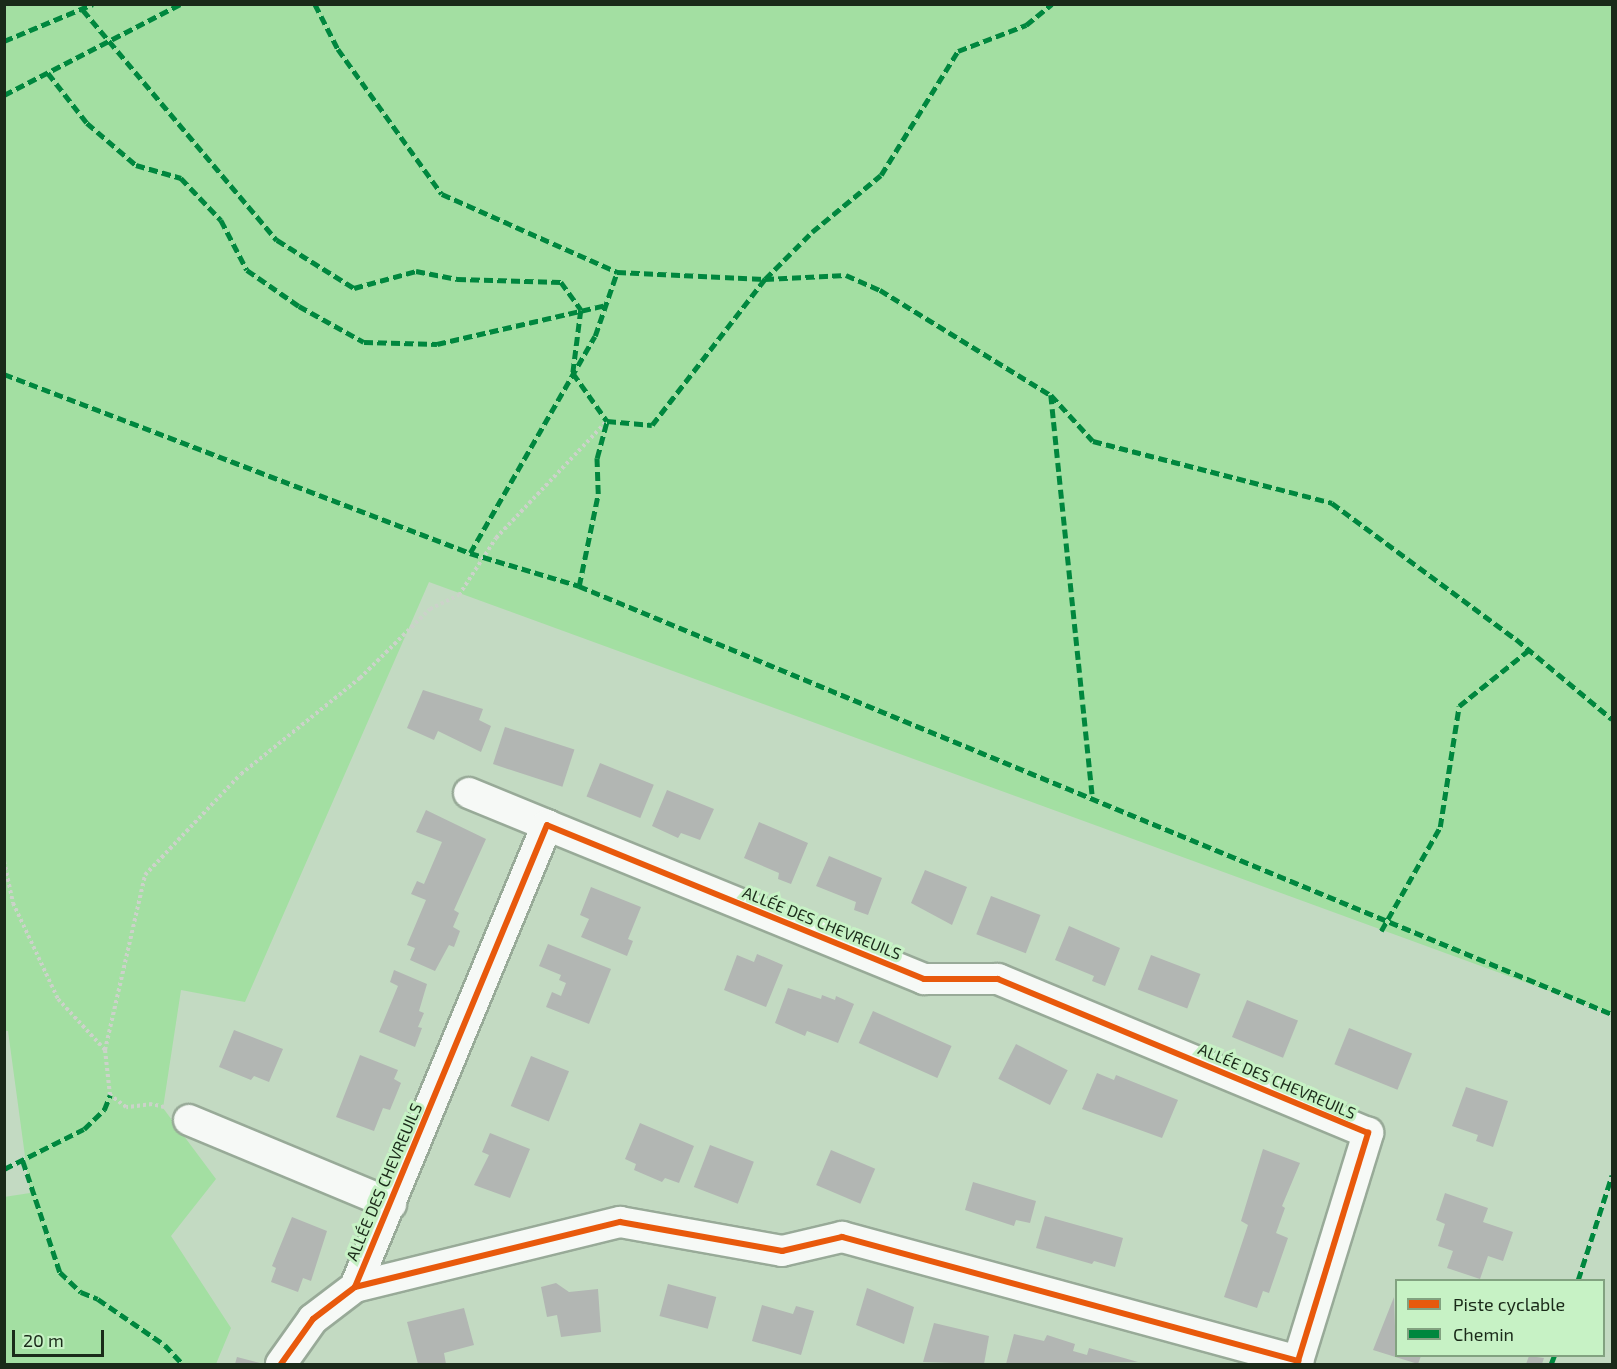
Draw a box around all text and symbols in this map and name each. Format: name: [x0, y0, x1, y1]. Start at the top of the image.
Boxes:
street label: ALLÉE DES CHEVREUILS: [740, 882, 904, 964]
street label: ALLÉE DES CHEVREUILS: [1195, 1039, 1359, 1123]
street label: ALLÉE DES CHEVREUILS: [342, 1100, 426, 1264]
legend: [1395, 1279, 1605, 1357]
text: Piste cyclable: [1453, 1293, 1565, 1315]
scale bar: [15, 1318, 106, 1356]
text: Chemin: [1453, 1323, 1514, 1345]
text: 20 m: [23, 1329, 64, 1351]

